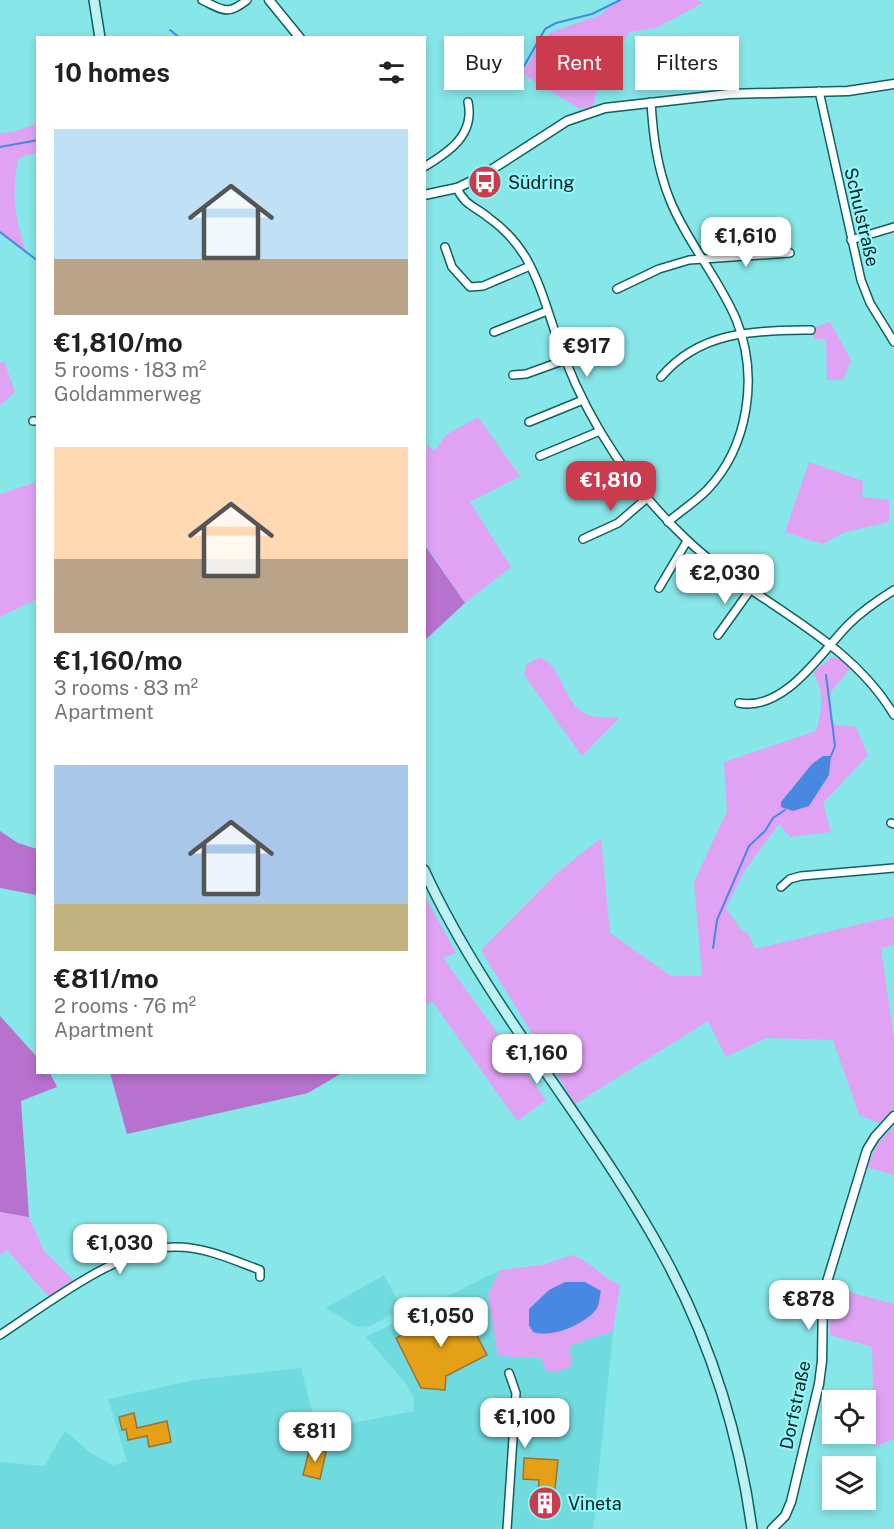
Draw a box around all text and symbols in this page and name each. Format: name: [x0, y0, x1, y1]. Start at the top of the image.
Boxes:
chip: Buy: [444, 36, 524, 90]
chip: Rent: [536, 36, 623, 90]
chip: Filters: [635, 36, 739, 90]
icon: filters: [375, 56, 408, 89]
text: 10 homes: [54, 57, 170, 88]
bus stop icon: Südring: [467, 164, 503, 200]
street label: Schulstraße: [840, 165, 884, 269]
icon: home: [177, 168, 285, 276]
place label: Südring: [508, 172, 575, 193]
pin: €1,610: [697, 217, 795, 268]
text: €1,610: [715, 224, 777, 248]
text: €1,810/mo: [54, 327, 183, 358]
pin: €917: [551, 327, 623, 378]
text: €917: [563, 334, 611, 358]
text: 5 rooms · 183 m²: [54, 358, 206, 382]
text: Goldammerweg: [54, 382, 202, 406]
pin: €1,810: [562, 461, 660, 512]
text: €1,810: [580, 468, 642, 492]
icon: home: [177, 486, 285, 594]
pin: €2,030: [676, 554, 774, 605]
text: €2,030: [690, 561, 760, 585]
text: €1,160/mo: [54, 645, 182, 676]
text: 3 rooms · 83 m²: [54, 676, 198, 700]
text: Apartment: [54, 700, 154, 724]
icon: home: [177, 804, 285, 912]
text: €811/mo: [54, 963, 159, 994]
text: 2 rooms · 76 m²: [54, 994, 196, 1018]
text: Apartment: [54, 1018, 154, 1042]
pin: €1,160: [488, 1034, 586, 1085]
text: €1,160: [506, 1041, 568, 1065]
pin: €1,030: [71, 1224, 169, 1275]
text: €1,030: [87, 1231, 153, 1255]
pin: €878: [773, 1280, 845, 1331]
text: €878: [783, 1287, 835, 1311]
pin: €1,050: [392, 1297, 490, 1348]
text: €1,050: [408, 1304, 474, 1328]
street label: Dorfstraße: [775, 1359, 815, 1451]
map controls: [822, 1390, 876, 1510]
button: locate: [822, 1390, 876, 1444]
pin: €1,100: [476, 1398, 574, 1449]
text: €1,100: [494, 1405, 556, 1429]
pin: €811: [279, 1412, 351, 1463]
text: €811: [293, 1419, 337, 1443]
button: layers: [822, 1456, 876, 1510]
building icon: Vineta: [527, 1485, 563, 1521]
place label: Vineta: [568, 1493, 622, 1514]

